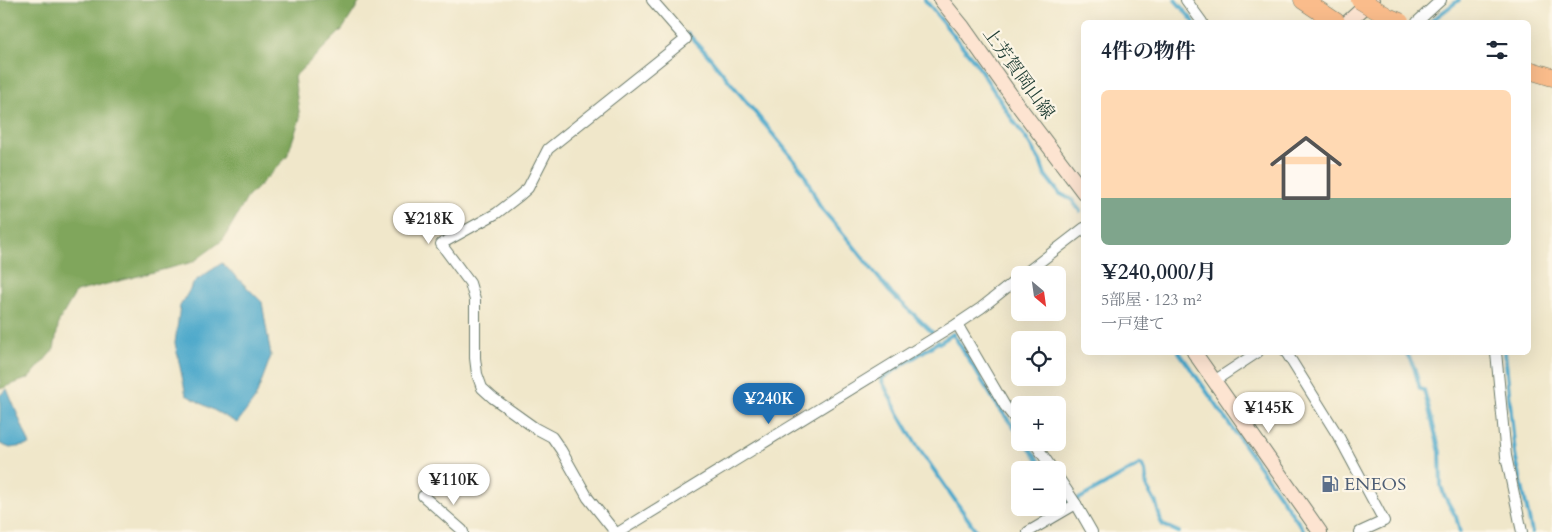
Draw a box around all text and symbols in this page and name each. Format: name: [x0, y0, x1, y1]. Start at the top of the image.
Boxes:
street label: 上芳賀岡山線: [977, 22, 1060, 124]
icon: filters: [1483, 36, 1511, 64]
text: 4件の物件: [1101, 37, 1196, 66]
icon: home: [1261, 123, 1351, 213]
pin: ¥218K: [394, 202, 464, 245]
text: ¥218K: [404, 208, 454, 230]
text: ¥240,000/月: [1101, 258, 1217, 287]
north arrow: [1011, 266, 1066, 321]
map controls: [1011, 266, 1066, 516]
text: 5部屋 · 123 m²: [1101, 289, 1202, 311]
text: 一戸建て: [1101, 313, 1165, 335]
button: locate: [1011, 331, 1066, 386]
pin: ¥240K: [734, 382, 804, 425]
text: ¥240K: [744, 388, 794, 410]
pin: ¥145K: [1234, 392, 1304, 434]
button: +: [1011, 396, 1066, 451]
text: ¥145K: [1244, 397, 1294, 419]
button: −: [1011, 461, 1066, 516]
pin: ¥110K: [419, 464, 489, 506]
text: ¥110K: [429, 469, 479, 491]
place label: ENEOS: [1344, 472, 1406, 497]
fuel station icon: ENEOS: [1320, 474, 1340, 494]

